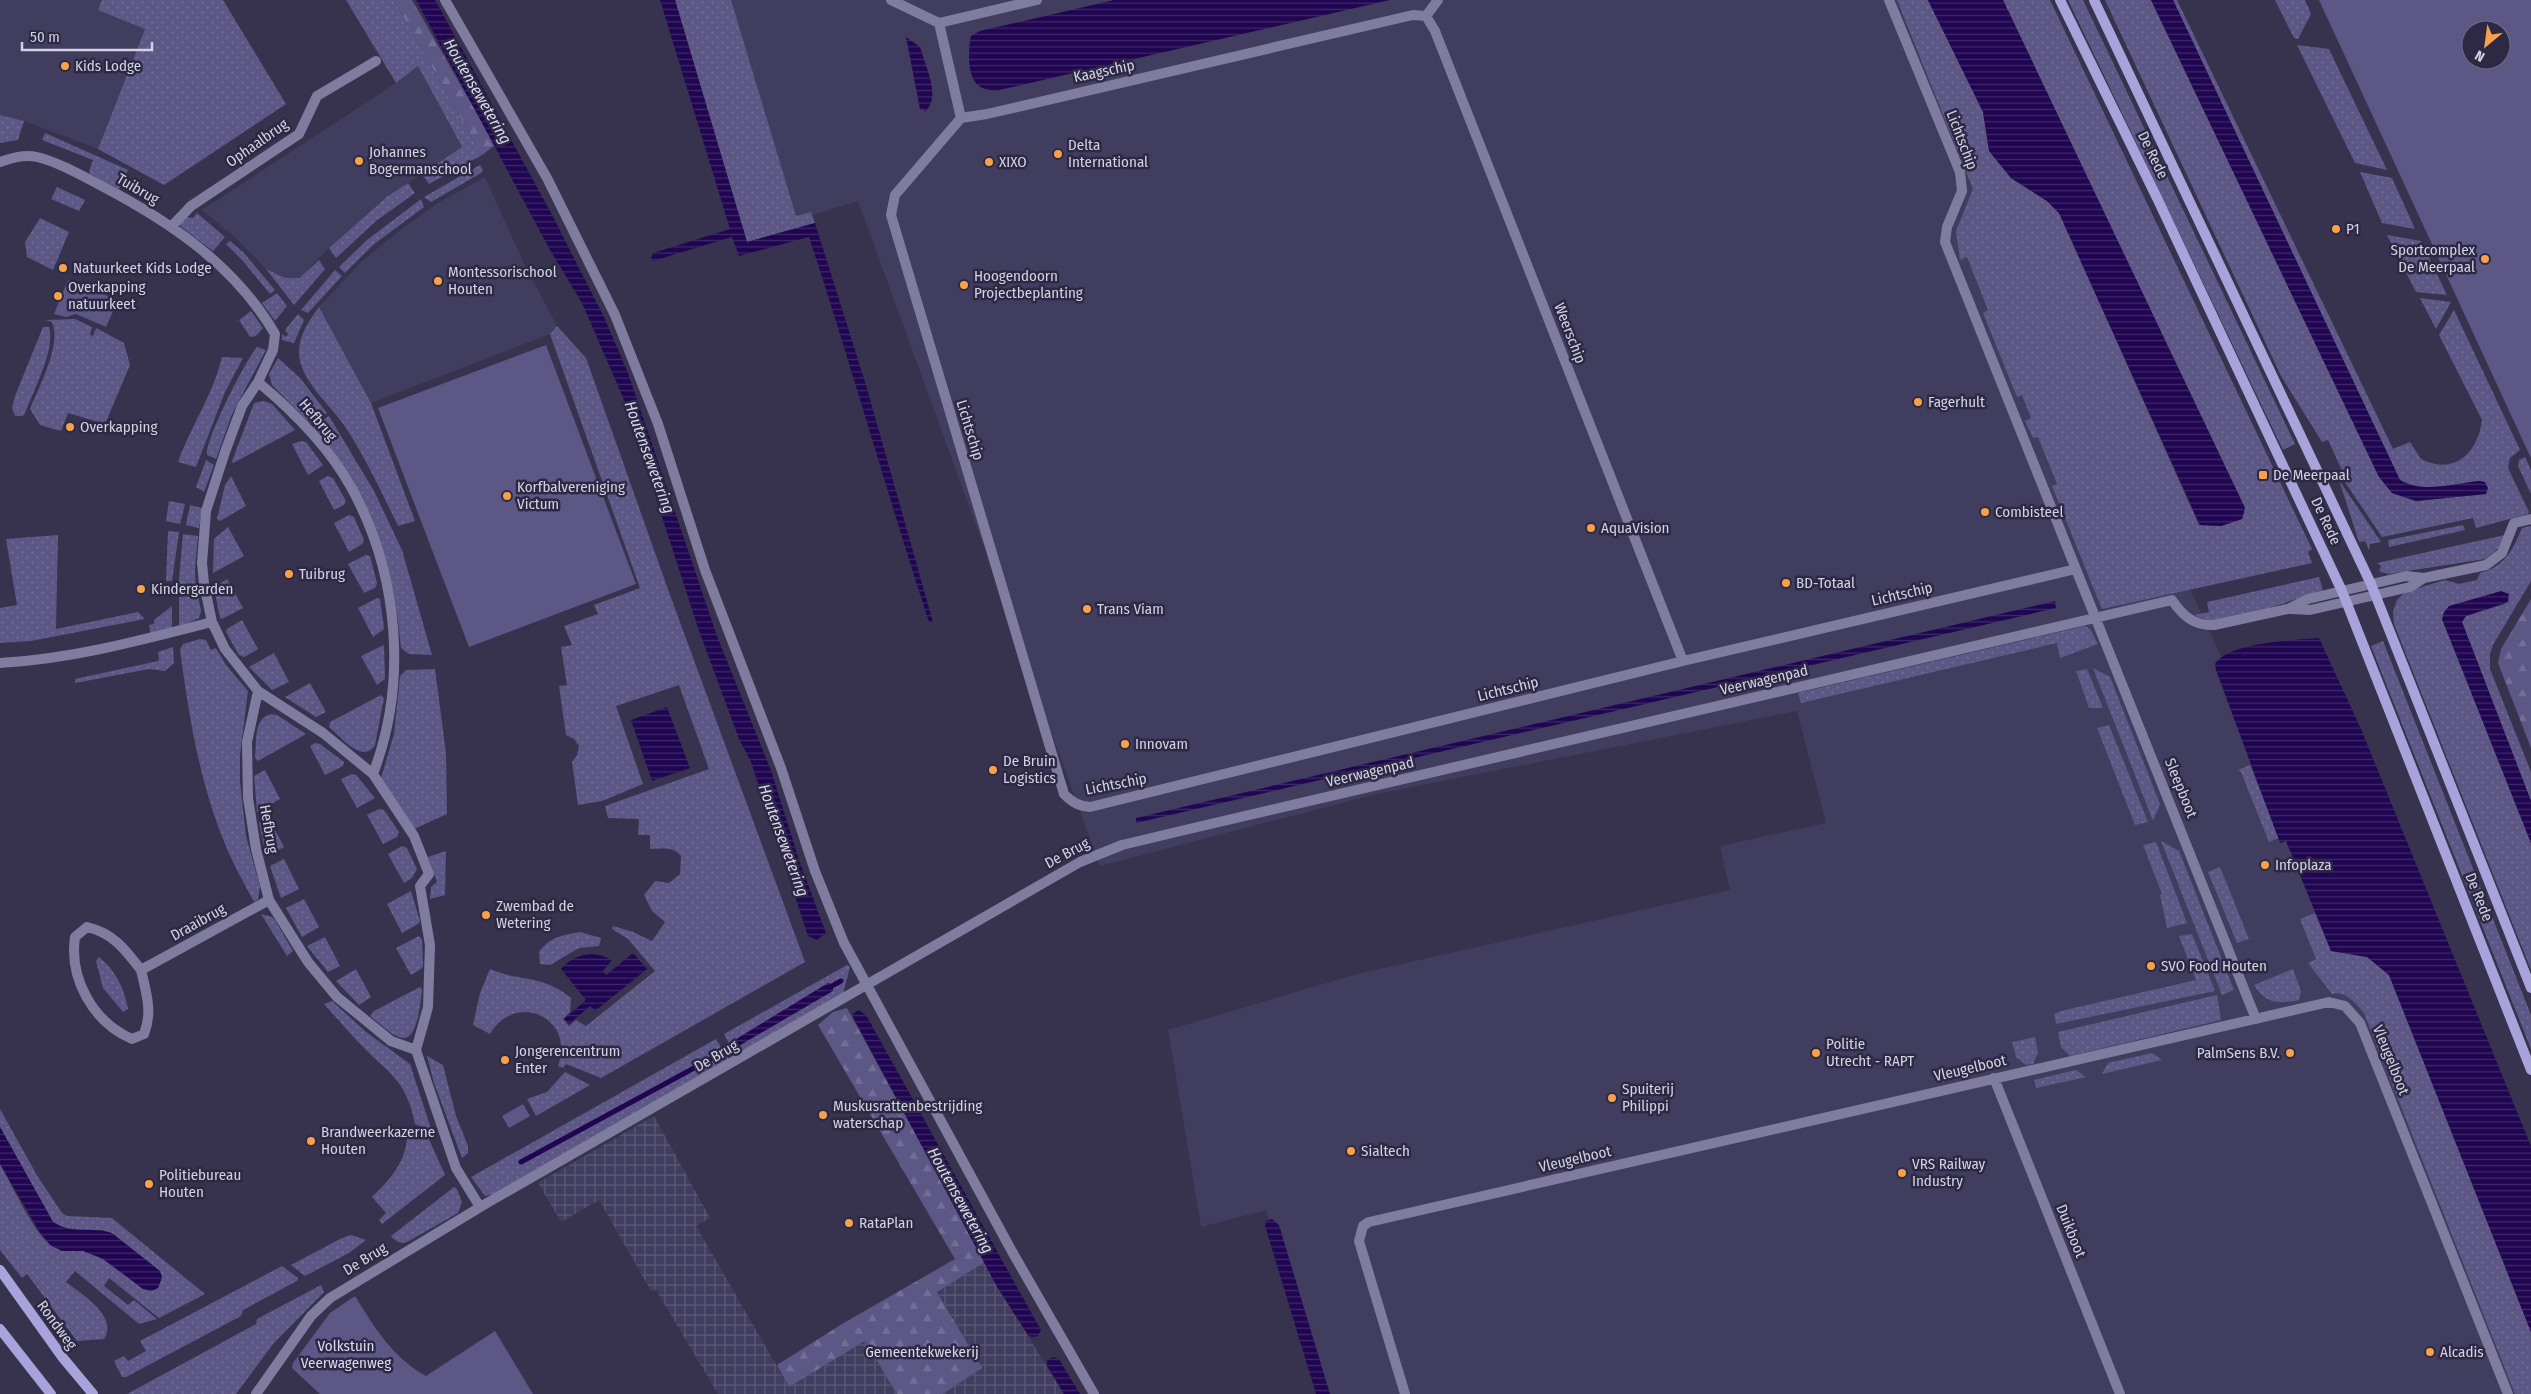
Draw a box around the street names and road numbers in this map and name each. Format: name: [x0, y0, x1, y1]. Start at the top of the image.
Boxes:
street label: Kaagschip: [1072, 56, 1136, 86]
street label: Lichtschip: [1942, 108, 1982, 172]
street label: Ophaalbrug: [222, 115, 292, 171]
street label: De Rede: [2134, 128, 2172, 182]
street label: Tuibrug: [114, 170, 162, 208]
street label: Weerschip: [1550, 300, 1590, 366]
street label: Hefbrug: [295, 395, 341, 445]
street label: Lichtschip: [952, 398, 988, 462]
street label: De Rede: [2307, 494, 2345, 548]
street label: Lichtschip: [1870, 578, 1934, 610]
street label: Veerwagenpad: [1718, 661, 1810, 699]
street label: Lichtschip: [1476, 673, 1540, 705]
street label: Veerwagenpad: [1324, 753, 1416, 791]
street label: Sleepboot: [2161, 756, 2201, 821]
street label: Lichtschip: [1084, 769, 1148, 799]
street label: Hefbrug: [256, 803, 282, 855]
street label: De Brug: [1042, 834, 1092, 872]
street label: De Rede: [2461, 870, 2497, 924]
street label: Draaibrug: [167, 900, 229, 944]
street label: Vleugelboot: [2369, 1022, 2413, 1098]
street label: De Brug: [691, 1036, 741, 1076]
street label: Vleugelboot: [1932, 1051, 2008, 1085]
street label: Vleugelboot: [1537, 1142, 1613, 1176]
street label: Duikboot: [2052, 1202, 2090, 1260]
street label: De Brug: [340, 1239, 390, 1279]
street label: Rondweg: [33, 1297, 81, 1353]

